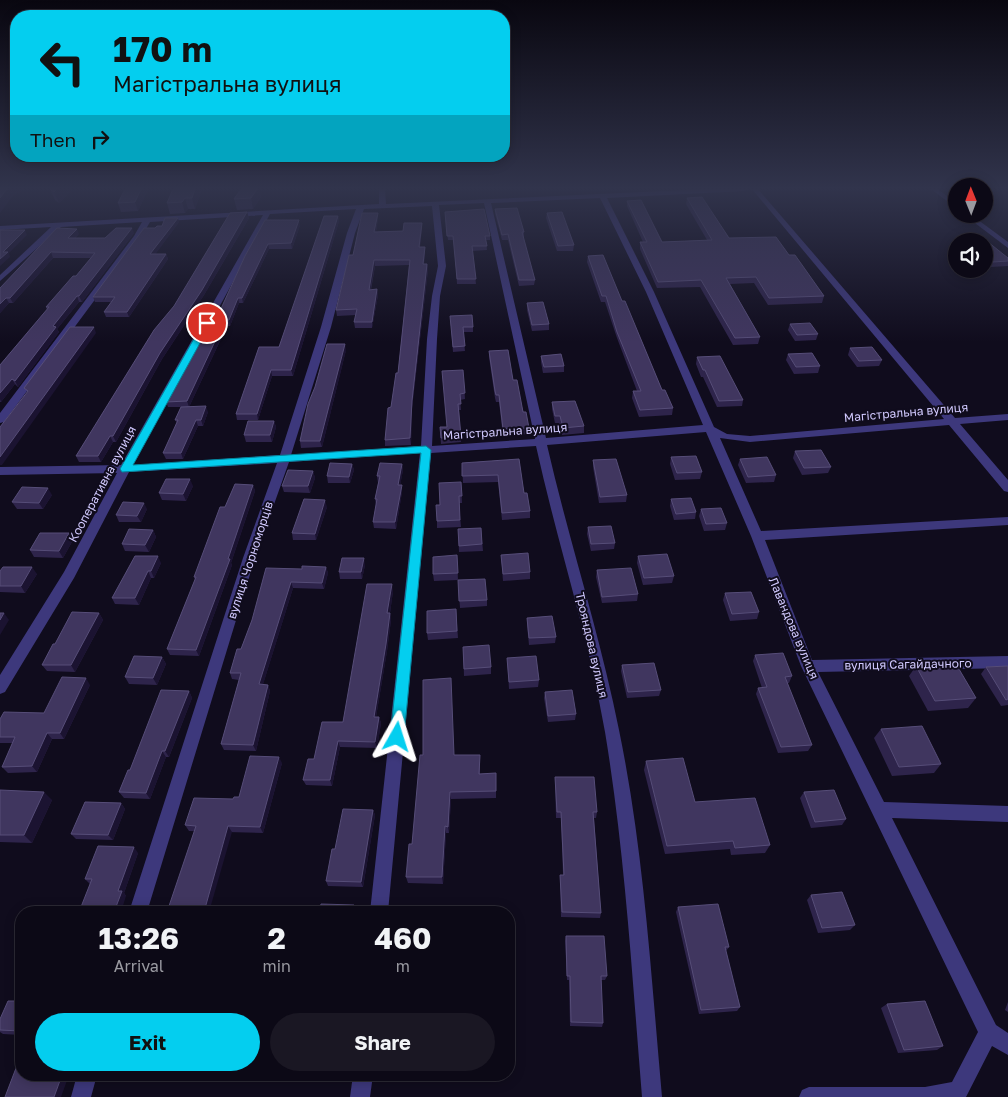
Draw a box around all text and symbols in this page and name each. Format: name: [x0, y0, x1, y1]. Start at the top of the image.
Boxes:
text: 170 m: [113, 28, 212, 70]
icon: left: [30, 30, 95, 95]
text: Магістральна вулиця: [113, 70, 341, 97]
icon: right: [86, 125, 114, 153]
text: Then: [30, 128, 76, 151]
north arrow: [948, 178, 992, 222]
map controls: [948, 178, 993, 278]
button: sound: [948, 233, 993, 278]
pin: [186, 302, 228, 344]
icon: arrive: [193, 309, 221, 337]
street label: Магістральна вулиця: [843, 399, 969, 425]
street label: Магістральна вулиця: [442, 419, 568, 443]
street label: Кооперативна вулиця: [65, 423, 139, 545]
street label: вулиця Чорноморців: [224, 499, 276, 621]
street label: Лавандова вулиця: [766, 575, 822, 681]
street label: Трояндова вулиця: [573, 591, 611, 699]
street label: вулиця Сагайдачного: [844, 655, 972, 673]
position arrow: [370, 710, 422, 762]
text: 13:26: [98, 920, 179, 956]
text: 2: [268, 920, 286, 956]
text: 460: [374, 920, 432, 956]
text: Arrival: [114, 956, 164, 976]
text: min: [263, 956, 291, 976]
text: m: [396, 956, 410, 976]
button: Exit: [35, 1013, 260, 1071]
button: Share: [270, 1013, 495, 1071]

